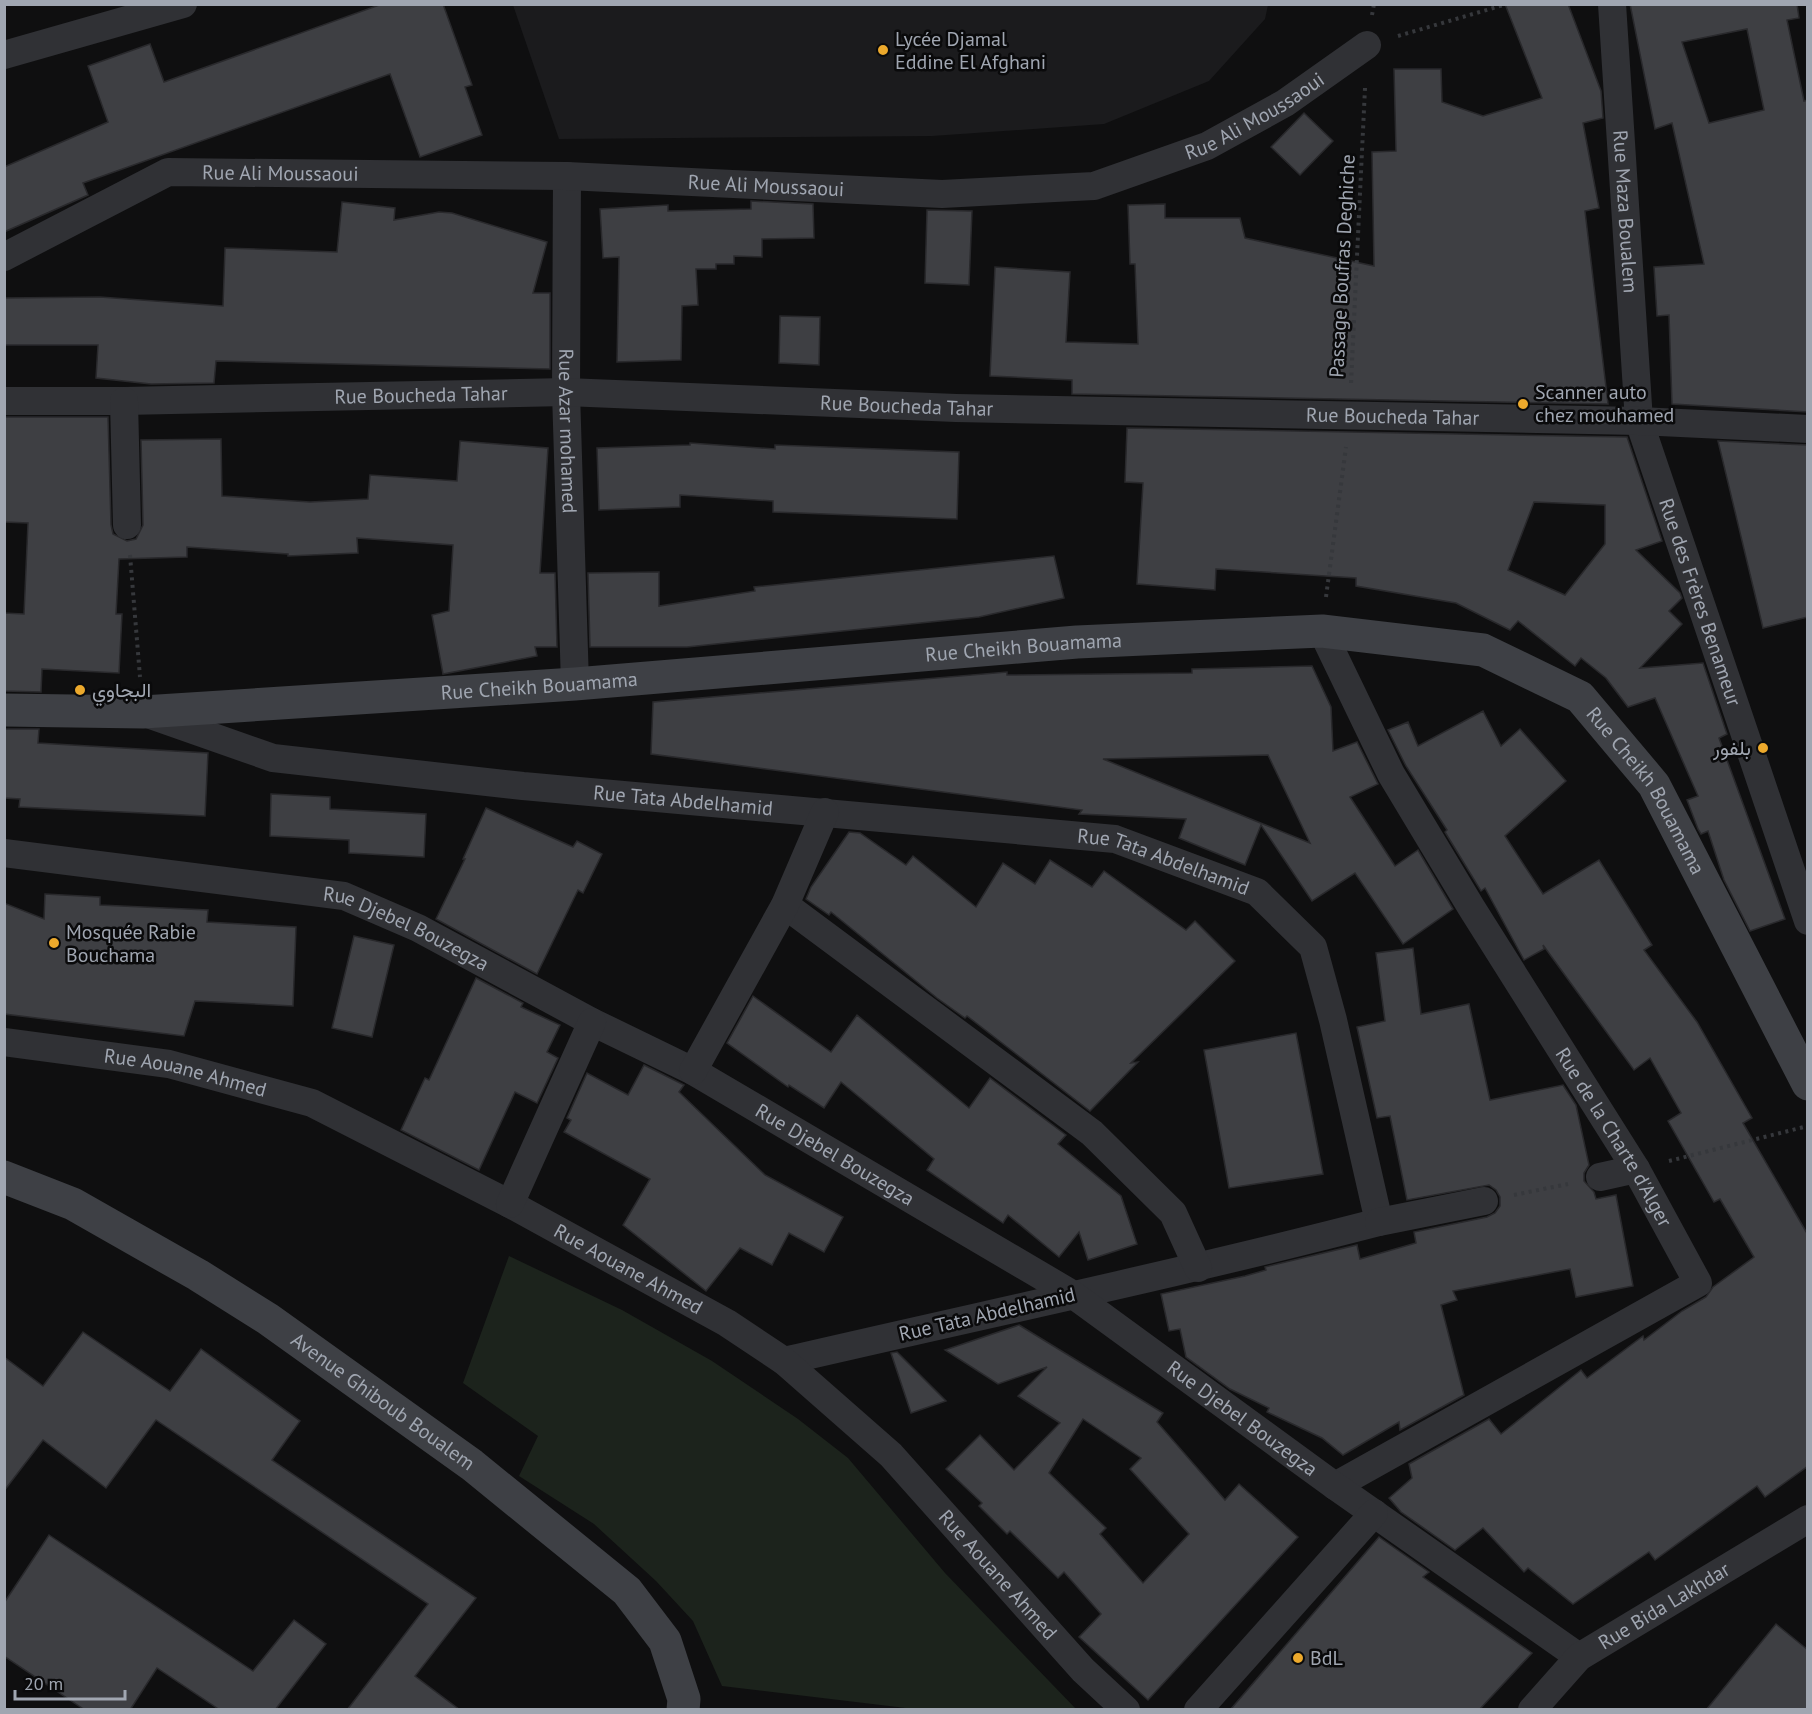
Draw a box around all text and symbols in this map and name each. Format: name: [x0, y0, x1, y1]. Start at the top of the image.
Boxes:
place label: Lycée Djamal Eddine El Afghani: [895, 26, 1046, 75]
marker: Lycée Djamal Eddine El Afghani: [876, 43, 890, 57]
street label: Rue Ali Moussaoui: [1181, 66, 1329, 166]
street label: Rue Maza Boualem: [1607, 129, 1644, 294]
street label: Passage Boufras Deghiche: [1323, 154, 1361, 378]
street label: Rue Ali Moussaoui: [202, 159, 359, 187]
street label: Rue Ali Moussaoui: [687, 169, 845, 202]
street label: Rue Azar mohamed: [553, 349, 583, 514]
place label: Scanner auto chez mouhamed: [1535, 379, 1674, 428]
street label: Rue Boucheda Tahar: [334, 380, 508, 410]
street label: Rue Boucheda Tahar: [819, 389, 994, 422]
marker: Scanner auto chez mouhamed: [1516, 397, 1530, 411]
street label: Rue Boucheda Tahar: [1306, 402, 1480, 431]
street label: Rue des Frères Benameur: [1653, 495, 1747, 709]
street label: Rue Cheikh Bouamama: [924, 627, 1123, 668]
street label: Rue Cheikh Bouamama: [440, 666, 639, 706]
place label: البجاوي: [92, 677, 151, 707]
marker: البجاوي: [73, 683, 87, 697]
street label: Rue Cheikh Bouamama: [1581, 701, 1711, 879]
place label: بلفور: [1712, 735, 1751, 761]
marker: بلفور: [1756, 741, 1770, 755]
street label: Rue Tata Abdelhamid: [592, 779, 774, 821]
street label: Rue Tata Abdelhamid: [1076, 823, 1253, 901]
street label: Rue Djebel Bouzegza: [322, 880, 493, 977]
place label: Mosquée Rabie Bouchama: [66, 919, 196, 968]
marker: Mosquée Rabie Bouchama: [47, 936, 61, 950]
street label: Rue Aouane Ahmed: [102, 1042, 269, 1103]
street label: Rue de la Charte d'Alger: [1550, 1043, 1678, 1232]
street label: Rue Djebel Bouzegza: [751, 1098, 919, 1211]
street label: Rue Aouane Ahmed: [549, 1218, 707, 1320]
street label: Rue Tata Abdelhamid: [896, 1281, 1078, 1347]
street label: Avenue Ghiboub Boualem: [286, 1327, 480, 1476]
street label: Rue Djebel Bouzegza: [1162, 1355, 1323, 1482]
street label: Rue Aouane Ahmed: [933, 1504, 1063, 1645]
street label: Rue Bida Lakhdar: [1593, 1556, 1735, 1655]
place label: BdL: [1310, 1645, 1343, 1671]
marker: BdL: [1291, 1651, 1305, 1665]
scale bar: [15, 1663, 124, 1701]
text: 20 m: [24, 1672, 63, 1695]

